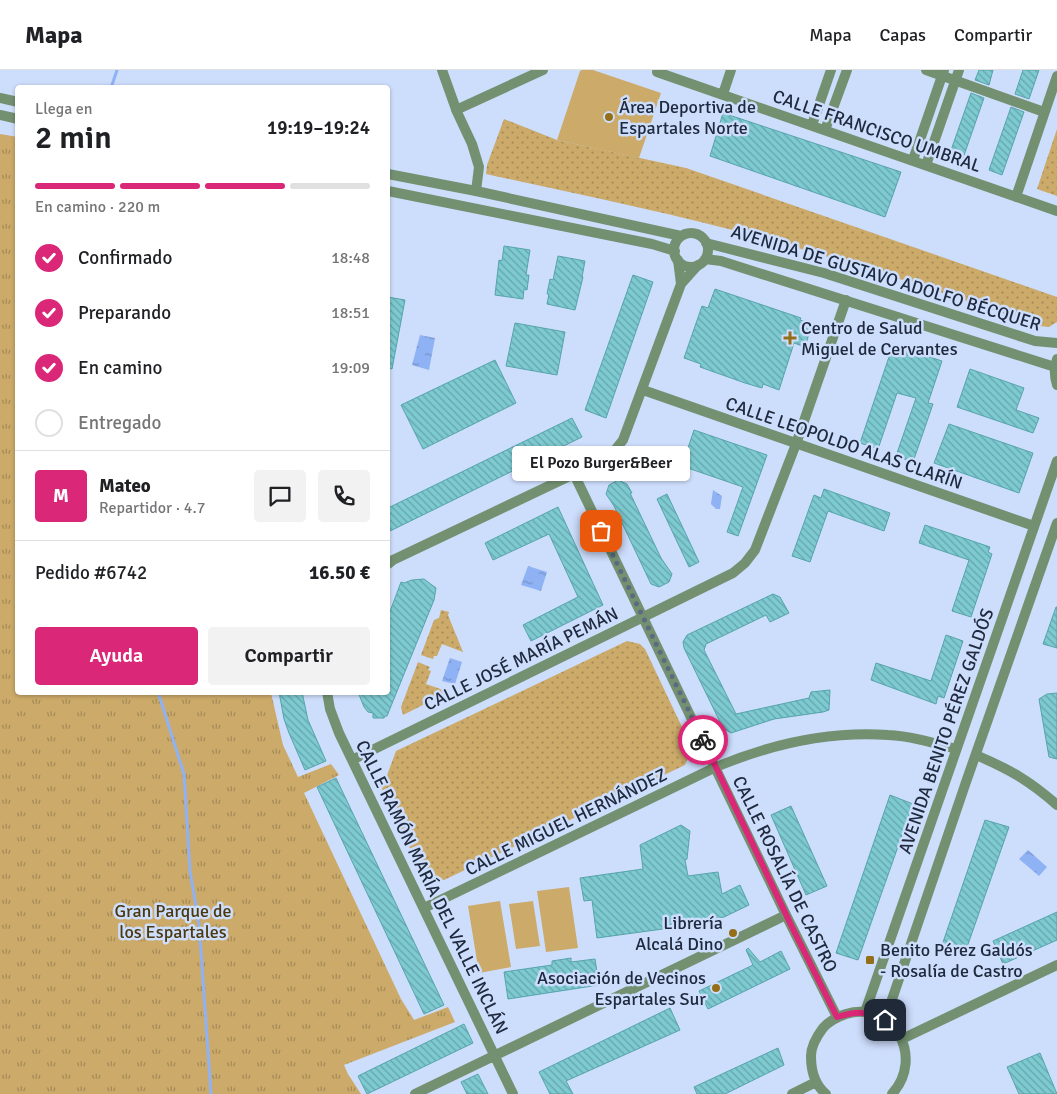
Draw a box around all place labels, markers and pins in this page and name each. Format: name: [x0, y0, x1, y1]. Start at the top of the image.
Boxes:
place label: Área Deportiva de Espartales Norte: [619, 96, 756, 139]
marker: Área Deportiva de Espartales Norte: [603, 111, 615, 123]
place label: Centro de Salud Miguel de Cervantes: [801, 317, 958, 360]
marker: Centro de Salud Miguel de Cervantes: [783, 331, 797, 345]
callout: El Pozo Burger&Beer: [512, 446, 690, 481]
pin: [580, 510, 622, 552]
place label: Librería Alcalá Dino: [635, 912, 723, 955]
marker: Librería Alcalá Dino: [727, 927, 739, 939]
place label: Benito Pérez Galdós - Rosalía de Castro: [880, 939, 1033, 982]
marker: Benito Pérez Galdós - Rosalía de Castro: [864, 954, 876, 966]
place label: Asociación de Vecinos Espartales Sur: [537, 967, 706, 1010]
marker: Asociación de Vecinos Espartales Sur: [710, 982, 722, 994]
pin: [864, 999, 906, 1041]

